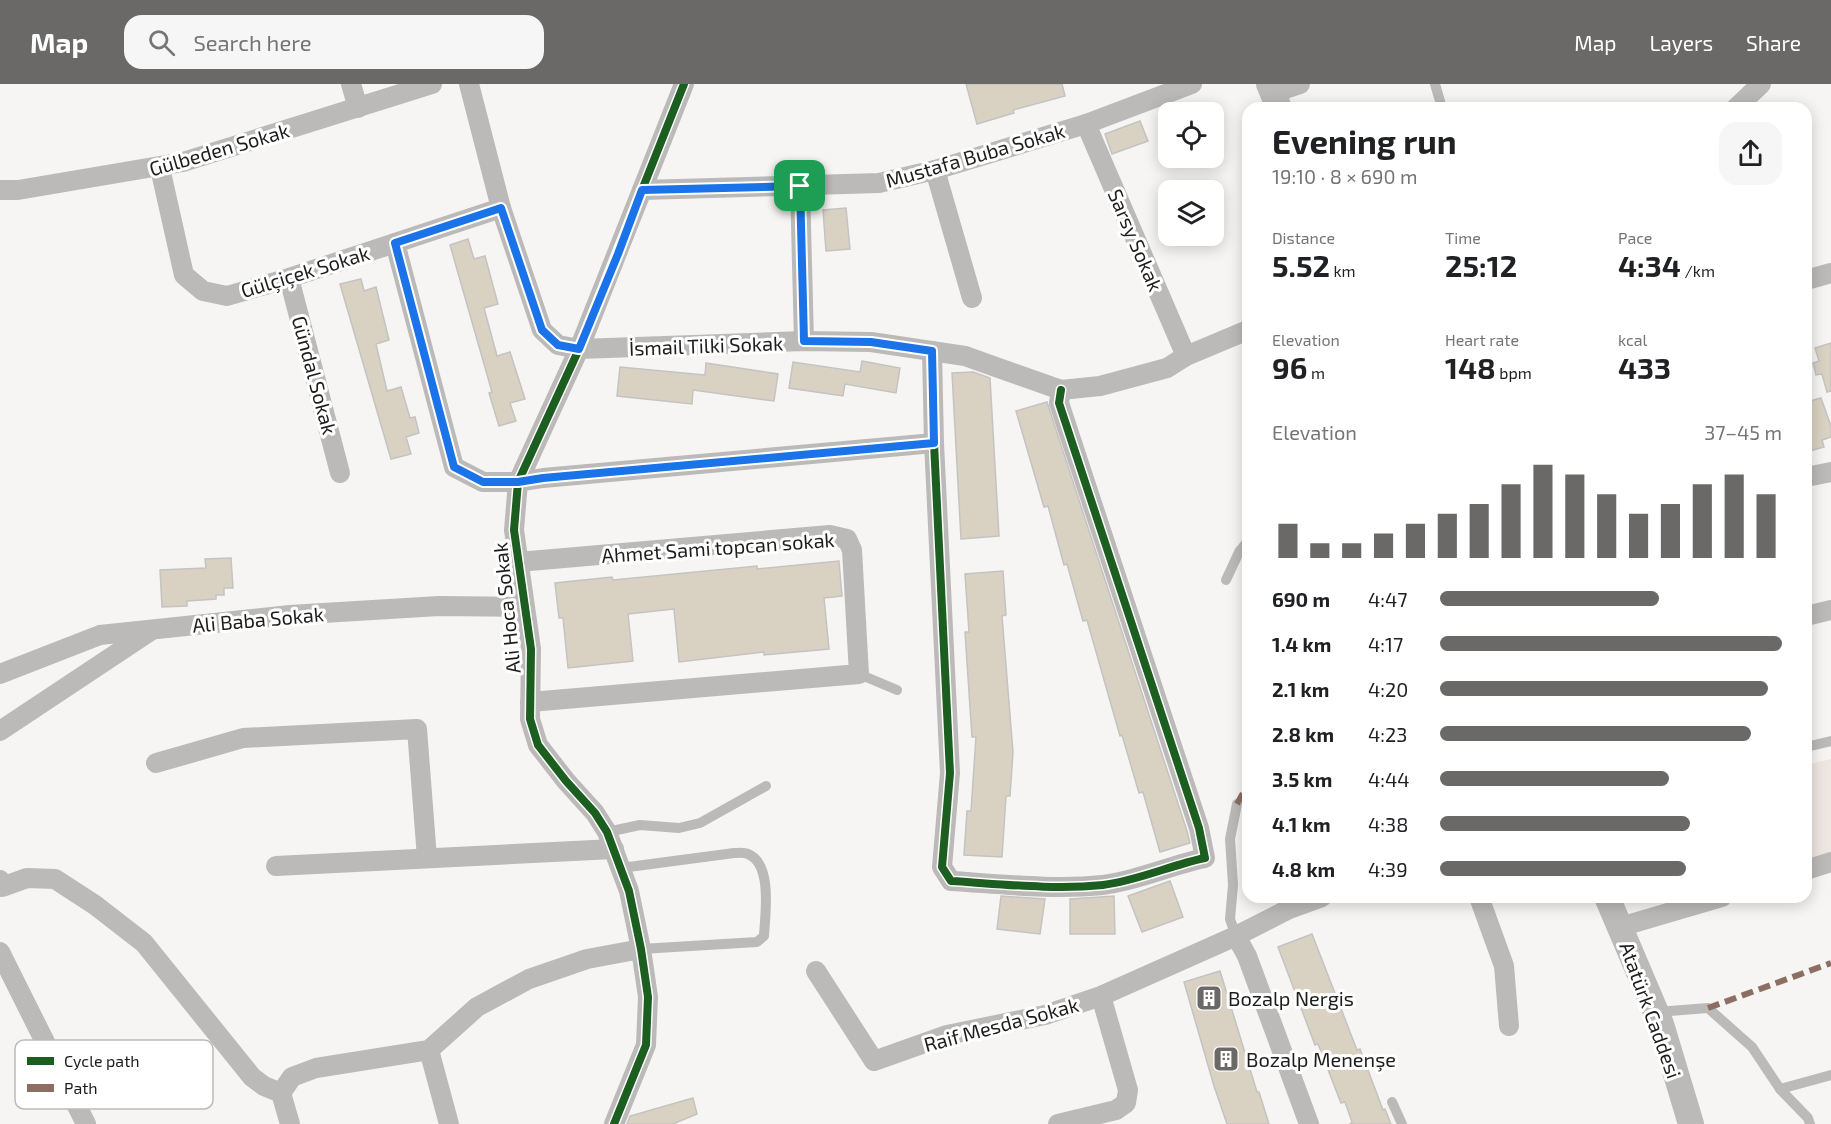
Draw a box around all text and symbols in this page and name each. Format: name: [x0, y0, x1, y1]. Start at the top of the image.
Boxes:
search box: [124, 15, 544, 69]
text: Map: [30, 25, 88, 59]
icon: search: [145, 26, 178, 59]
text: Search here: [193, 29, 312, 55]
text: Map: [1574, 30, 1616, 55]
text: Layers: [1649, 30, 1713, 55]
text: Share: [1746, 30, 1801, 55]
map controls: [1158, 102, 1224, 246]
button: locate: [1158, 102, 1224, 168]
street label: Gülbeden Sokak: [146, 118, 292, 180]
street label: Mustafa Buba Sokak: [883, 118, 1067, 192]
text: Evening run: [1272, 121, 1457, 161]
button: share: [1719, 122, 1782, 185]
pin: [774, 160, 825, 211]
text: 19:10 · 8 × 690 m: [1272, 164, 1417, 188]
icon: arrive: [783, 169, 816, 202]
button: layers: [1158, 180, 1224, 246]
street label: Sarsy Sokak: [1104, 185, 1168, 295]
text: Distance: [1272, 228, 1335, 247]
text: Time: [1445, 228, 1481, 247]
text: Pace: [1618, 228, 1652, 247]
street label: Gülçiçek Sokak: [238, 240, 373, 303]
text: 5.52: [1272, 247, 1330, 283]
text: 25:12: [1445, 247, 1517, 283]
text: 4:34: [1618, 247, 1681, 283]
text: km: [1330, 261, 1356, 280]
text: /km: [1681, 261, 1715, 280]
street label: Gündal Sokak: [288, 313, 342, 437]
street label: İsmail Tilki Sokak: [628, 330, 784, 360]
text: Elevation: [1272, 330, 1340, 349]
text: Heart rate: [1445, 330, 1519, 349]
text: kcal: [1618, 330, 1647, 349]
text: 96: [1272, 349, 1307, 385]
text: 148: [1445, 349, 1496, 385]
text: 433: [1618, 349, 1671, 385]
text: m: [1307, 363, 1325, 382]
text: bpm: [1496, 363, 1532, 382]
text: Elevation: [1272, 420, 1357, 444]
text: 37–45 m: [1704, 420, 1782, 444]
street label: Ahmet Sami topcan sokak: [601, 527, 835, 567]
street label: Ali Hoca Sokak: [487, 541, 525, 675]
text: 690 m: [1272, 587, 1330, 611]
text: 4:47: [1368, 587, 1408, 611]
street label: Ali Baba Sokak: [191, 601, 325, 637]
text: 1.4 km: [1272, 632, 1331, 656]
text: 4:17: [1368, 632, 1403, 656]
text: 2.1 km: [1272, 677, 1329, 701]
text: 4:20: [1368, 677, 1408, 701]
text: 2.8 km: [1272, 722, 1334, 746]
text: 4:23: [1368, 722, 1407, 746]
text: 3.5 km: [1272, 767, 1332, 791]
text: 4:44: [1368, 767, 1410, 791]
text: 4.1 km: [1272, 812, 1331, 836]
text: 4:38: [1368, 812, 1408, 836]
text: 4.8 km: [1272, 857, 1335, 881]
text: 4:39: [1368, 857, 1408, 881]
street label: Atatürk Caddesi: [1615, 938, 1687, 1082]
building icon: Bozalp Nergis: [1194, 983, 1224, 1013]
place label: Bozalp Nergis: [1228, 986, 1354, 1010]
street label: Raif Mesda Sokak: [921, 992, 1081, 1056]
legend: [15, 1040, 213, 1109]
building icon: Bozalp Menenşe: [1211, 1044, 1241, 1074]
place label: Bozalp Menenşe: [1246, 1047, 1396, 1072]
text: Cycle path: [64, 1051, 140, 1070]
text: Path: [64, 1078, 98, 1097]

